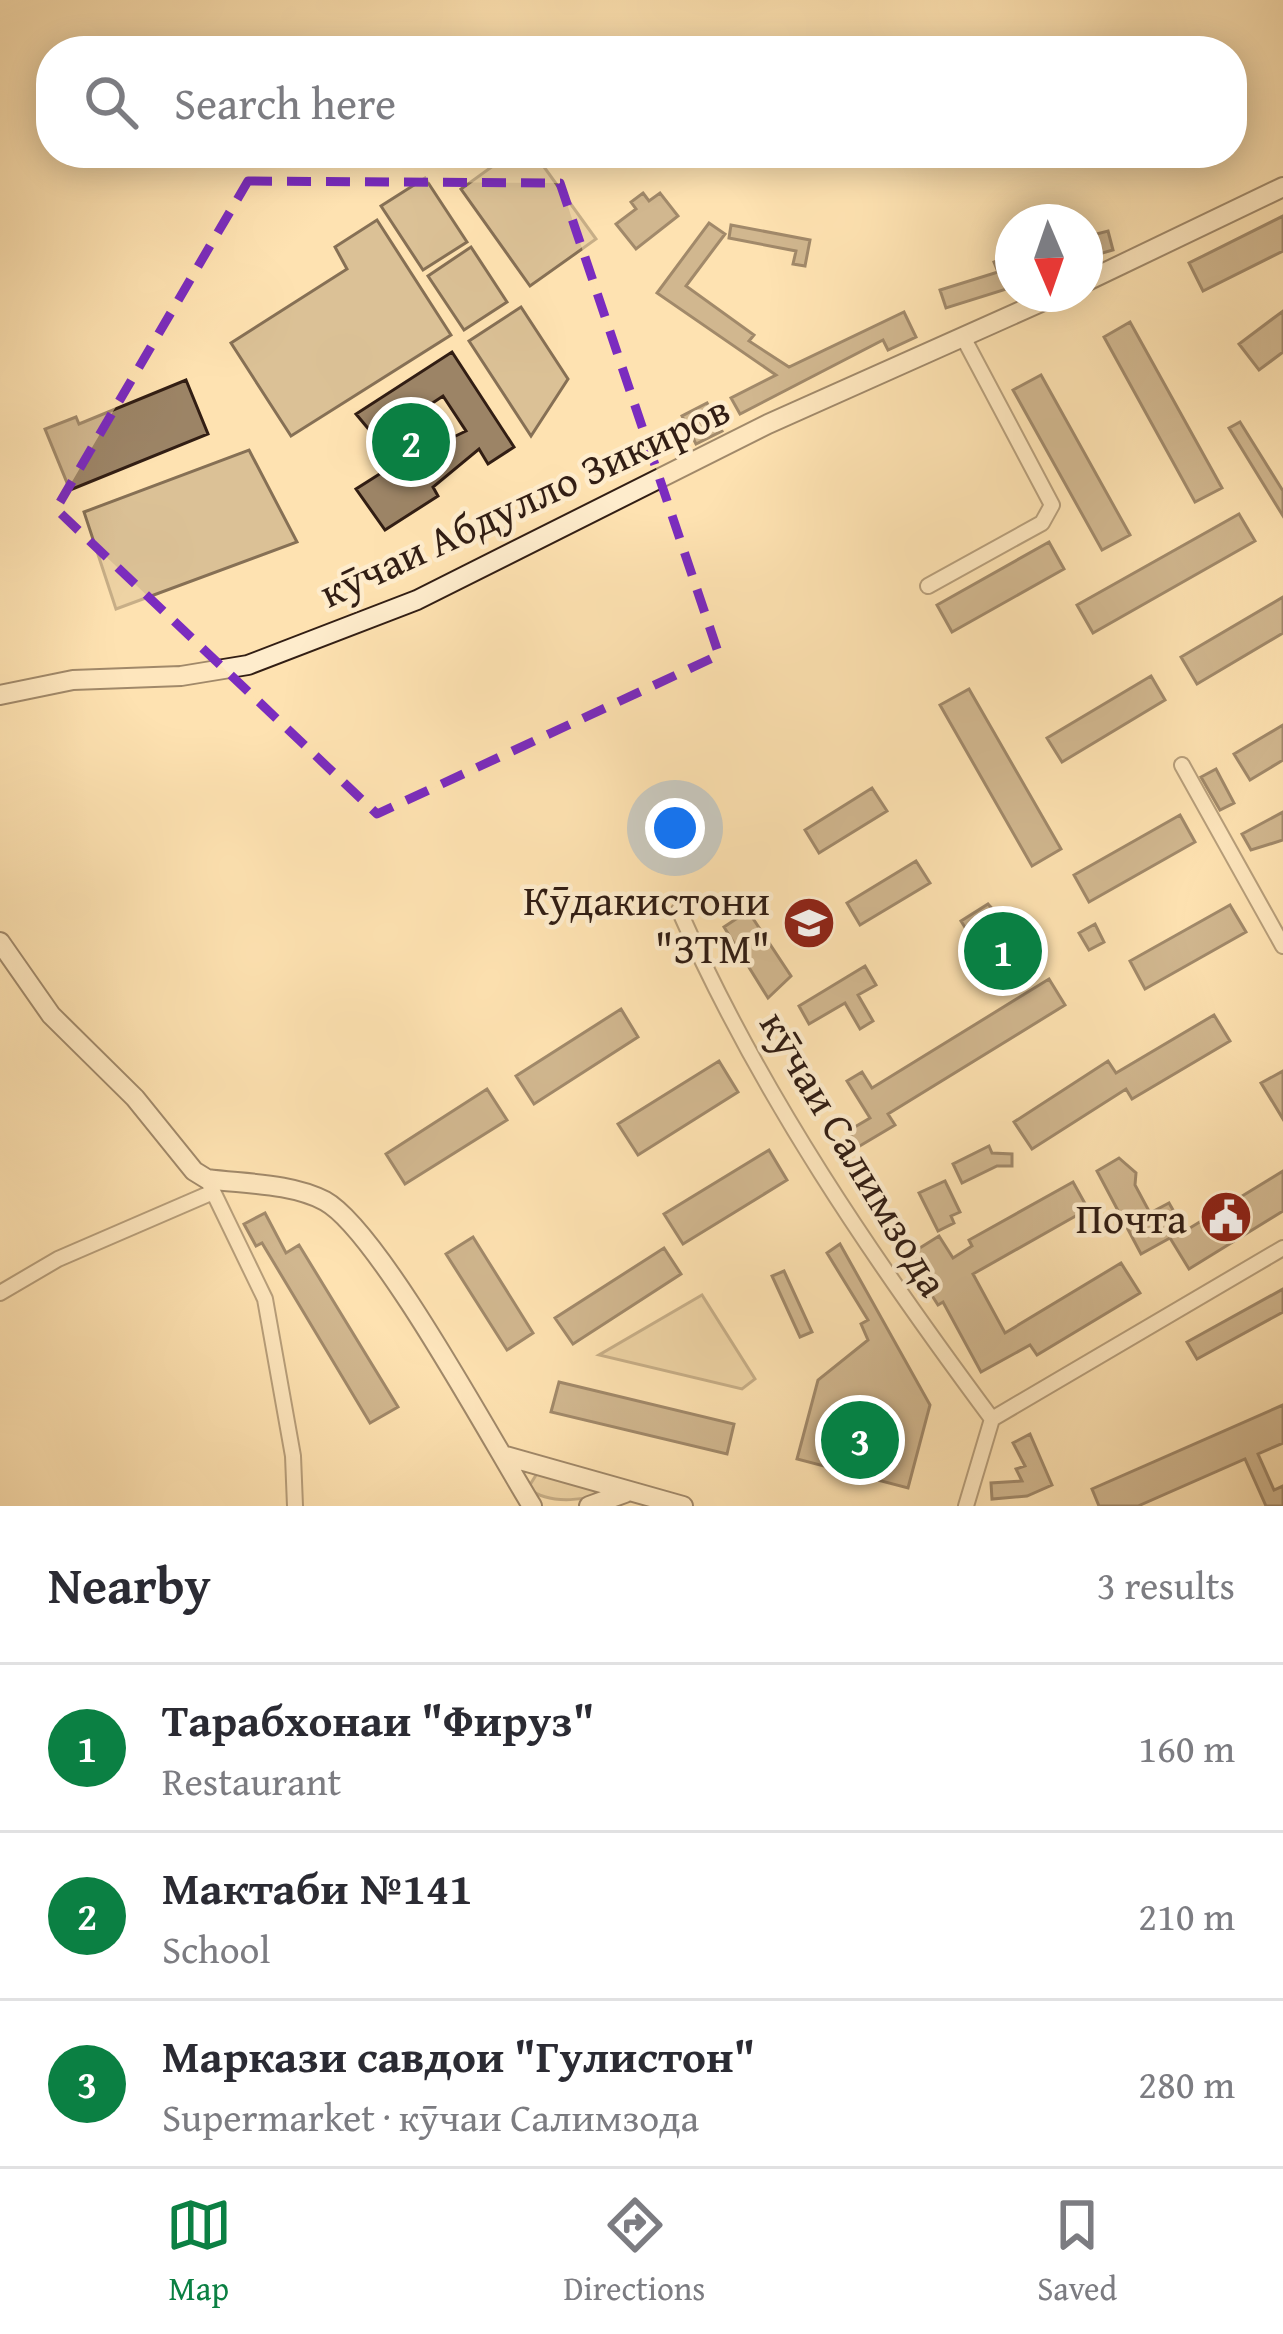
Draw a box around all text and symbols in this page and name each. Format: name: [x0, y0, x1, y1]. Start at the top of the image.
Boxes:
search box: [36, 36, 1247, 168]
icon: search: [78, 69, 144, 135]
text: Search here: [174, 70, 396, 135]
north arrow: [995, 204, 1103, 312]
street label: кӯчаи Абдулло Зикиров: [309, 378, 739, 622]
pin: 2: [372, 397, 450, 487]
your location: [645, 798, 705, 858]
place label: Кӯдакистони "ЗТМ": [523, 869, 770, 978]
school or university icon: Кӯдакистони "ЗТМ": [781, 895, 837, 951]
pin: 1: [964, 906, 1042, 996]
street label: кӯчаи Салимзода: [746, 999, 964, 1307]
place label: Почта: [1076, 1187, 1187, 1248]
public building icon: Почта: [1198, 1189, 1254, 1245]
pin: 3: [821, 1395, 899, 1485]
text: Nearby: [48, 1547, 211, 1622]
text: 3 results: [1097, 1556, 1235, 1613]
text: Тарабхонаи "Фируз": [162, 1687, 595, 1752]
text: 1: [77, 1719, 97, 1776]
text: 160 m: [1138, 1719, 1235, 1776]
text: Restaurant: [162, 1752, 341, 1809]
text: Мактаби №141: [162, 1855, 473, 1920]
text: 2: [77, 1887, 97, 1944]
text: 210 m: [1138, 1887, 1235, 1944]
text: School: [162, 1920, 270, 1977]
text: Маркази савдои "Гулистон": [162, 2023, 755, 2088]
text: 3: [77, 2055, 97, 2112]
text: 280 m: [1138, 2055, 1235, 2112]
text: Supermarket · кӯчаи Салимзода: [162, 2088, 699, 2145]
tab: Map: [166, 2192, 232, 2312]
tab: Directions: [564, 2192, 705, 2312]
tab: Saved: [1037, 2192, 1117, 2312]

